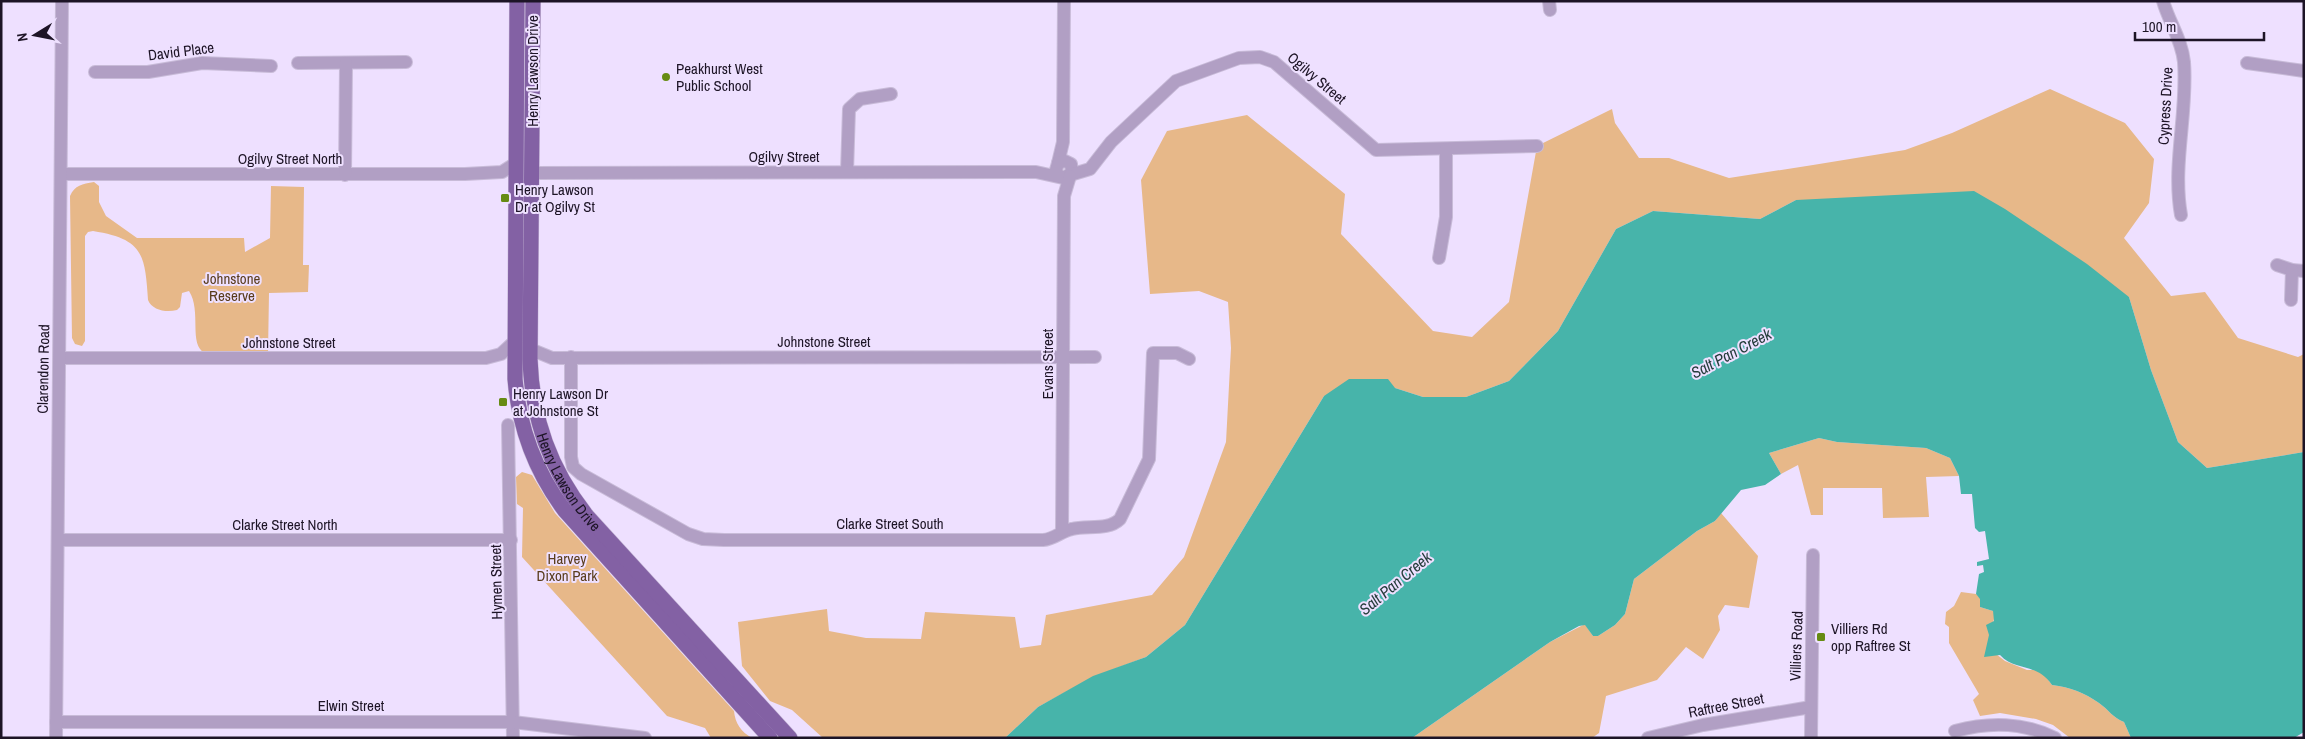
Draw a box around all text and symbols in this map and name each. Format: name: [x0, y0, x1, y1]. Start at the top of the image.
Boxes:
north arrow: [10, 10, 60, 60]
scale bar: [2135, 10, 2264, 42]
street label: Henry Lawson Drive: [522, 15, 543, 127]
text: 100 m: [2142, 16, 2176, 37]
text: N: [13, 32, 32, 43]
street label: David Place: [147, 37, 215, 65]
street label: Ogilvy Street: [1283, 47, 1351, 109]
place label: Peakhurst West Public School: [676, 58, 763, 96]
street label: Cypress Drive: [2152, 66, 2178, 145]
marker: Peakhurst West Public School: [660, 71, 672, 83]
street label: Ogilvy Street: [748, 146, 820, 167]
street label: Ogilvy Street North: [238, 148, 342, 169]
place label: Henry Lawson Dr at Ogilvy St: [515, 179, 596, 217]
marker: Henry Lawson Dr at Ogilvy St: [499, 192, 511, 204]
park label: Johnstone Reserve: [204, 268, 261, 306]
water label: Salt Pan Creek: [1687, 322, 1776, 383]
street label: Clarendon Road: [32, 324, 54, 414]
street label: Evans Street: [1037, 328, 1058, 399]
street label: Johnstone Street: [777, 331, 871, 352]
street label: Johnstone Street: [242, 332, 336, 353]
place label: Henry Lawson Dr at Johnstone St: [513, 383, 608, 421]
marker: Henry Lawson Dr at Johnstone St: [497, 396, 509, 408]
street label: Henry Lawson Drive: [532, 430, 606, 536]
street label: Clarke Street South: [836, 513, 944, 534]
street label: Clarke Street North: [232, 514, 338, 535]
street label: Hymen Street: [485, 544, 507, 620]
water label: Salt Pan Creek: [1354, 546, 1436, 620]
park label: Harvey Dixon Park: [537, 548, 598, 586]
street label: Villiers Road: [1784, 611, 1808, 681]
place label: Villiers Rd opp Raftree St: [1831, 618, 1911, 656]
marker: Villiers Rd opp Raftree St: [1815, 631, 1827, 643]
street label: Raftree Street: [1686, 687, 1766, 723]
street label: Elwin Street: [318, 695, 385, 716]

